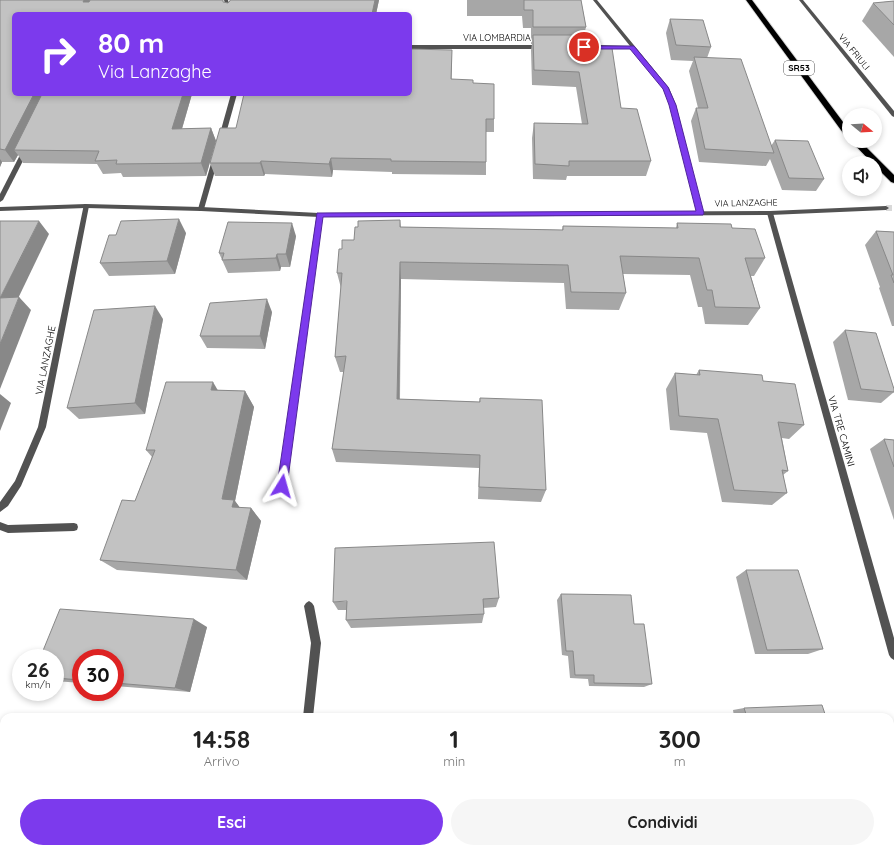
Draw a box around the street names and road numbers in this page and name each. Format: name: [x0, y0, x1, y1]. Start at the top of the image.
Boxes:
street label: VIA FRIULI: [836, 31, 872, 72]
street label: VIA LOMBARDIA: [463, 32, 531, 43]
road number: SR53: [784, 61, 814, 75]
street label: VIA LANZAGHE: [714, 196, 778, 209]
street label: VIA LANZAGHE: [32, 324, 59, 396]
street label: VIA TRE CAMINI: [825, 394, 858, 468]

